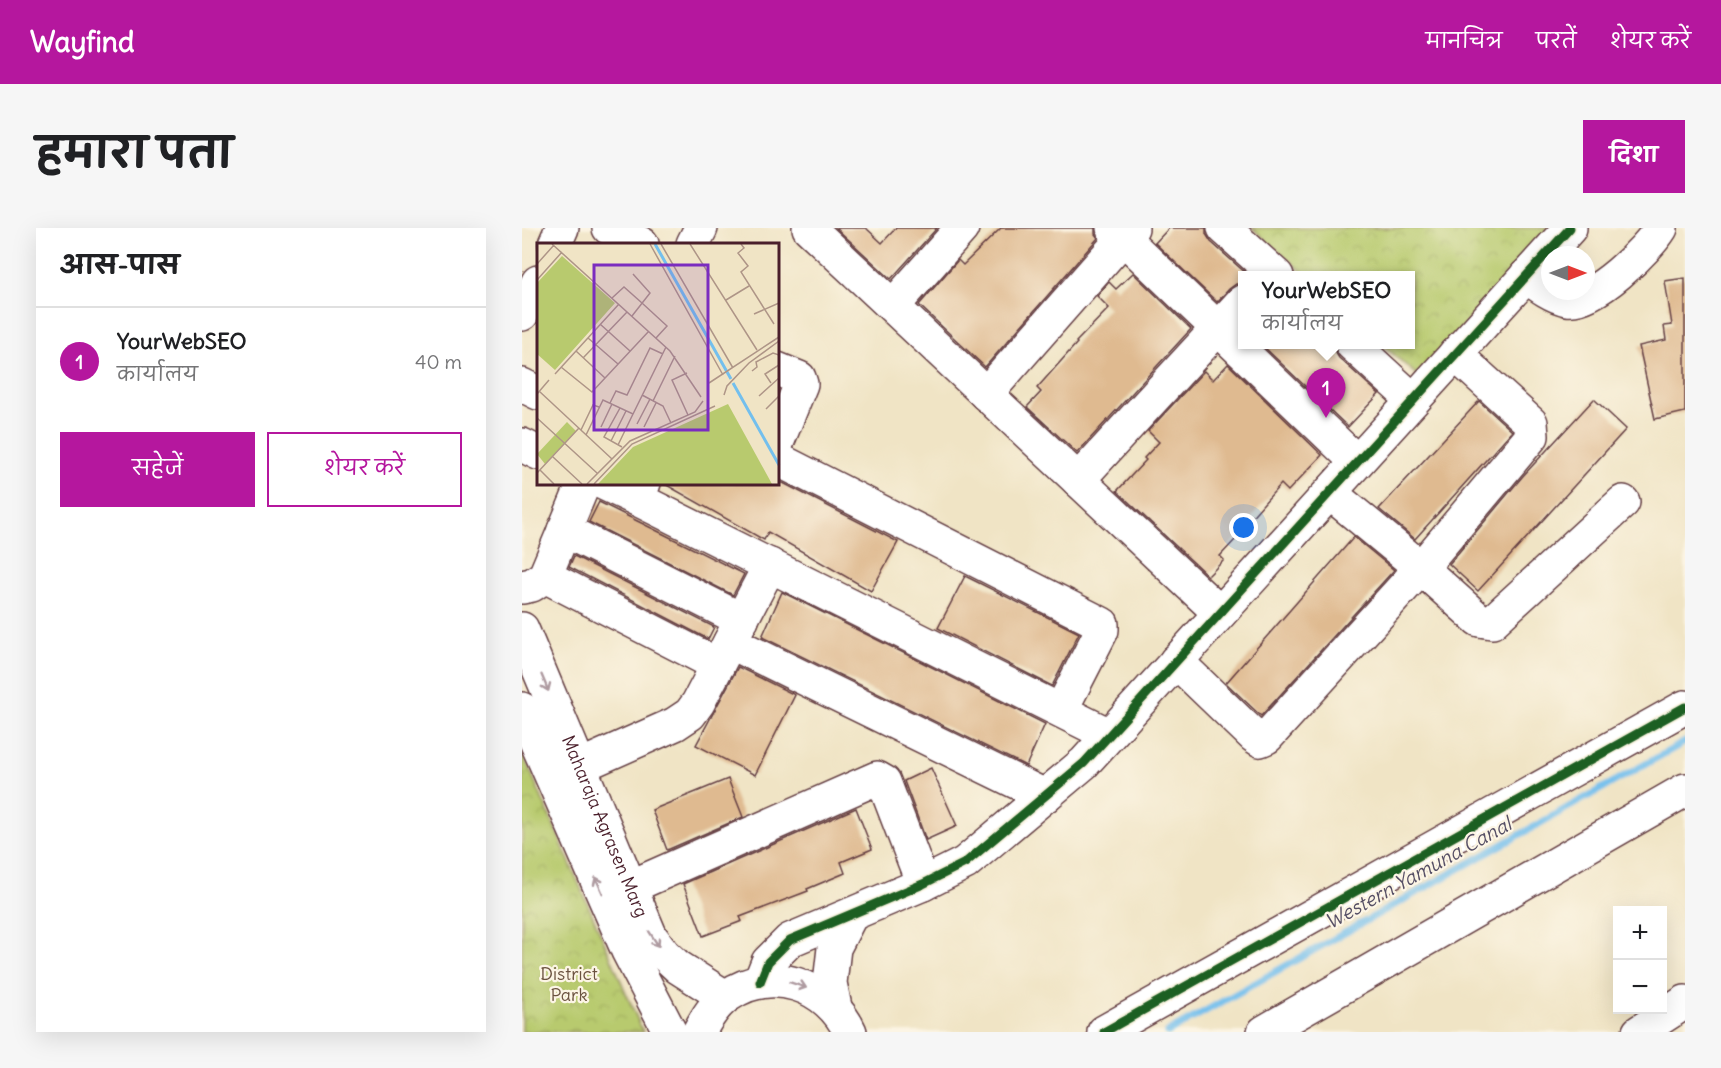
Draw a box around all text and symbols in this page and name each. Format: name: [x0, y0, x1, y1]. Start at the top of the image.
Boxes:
text: Wayfind: [30, 24, 134, 60]
text: मानचित्र: [1425, 27, 1502, 54]
text: परतें: [1535, 27, 1577, 54]
text: शेयर करें: [1610, 27, 1691, 54]
button: दिशा: [1583, 120, 1685, 193]
text: हमारा पता: [36, 126, 233, 178]
inset map: [537, 243, 778, 484]
north arrow: [1541, 246, 1595, 300]
text: आस-पास: [60, 248, 180, 281]
popup: [1238, 271, 1415, 349]
text: YourWebSEO: [1262, 276, 1391, 304]
text: कार्यालय: [1262, 310, 1343, 335]
text: YourWebSEO: [117, 327, 247, 355]
text: 1: [76, 349, 83, 374]
text: 40 m: [415, 349, 462, 374]
text: कार्यालय: [117, 361, 198, 386]
pin: 1: [1306, 368, 1346, 418]
button: सहेजें: [60, 432, 255, 507]
button: शेयर करें: [267, 432, 462, 507]
your location: [1229, 513, 1258, 542]
one-way arrow: [540, 674, 551, 692]
street label: Maharaja Agrasen Marg: [557, 732, 653, 921]
water label: Western Yamuna Canal: [1320, 810, 1517, 934]
one-way arrow: [592, 876, 603, 894]
map controls: [1613, 906, 1667, 1014]
button: +: [1613, 906, 1667, 960]
one-way arrow: [648, 931, 660, 947]
button: −: [1613, 960, 1667, 1014]
park label: District Park: [540, 962, 598, 1006]
one-way arrow: [789, 981, 807, 992]

